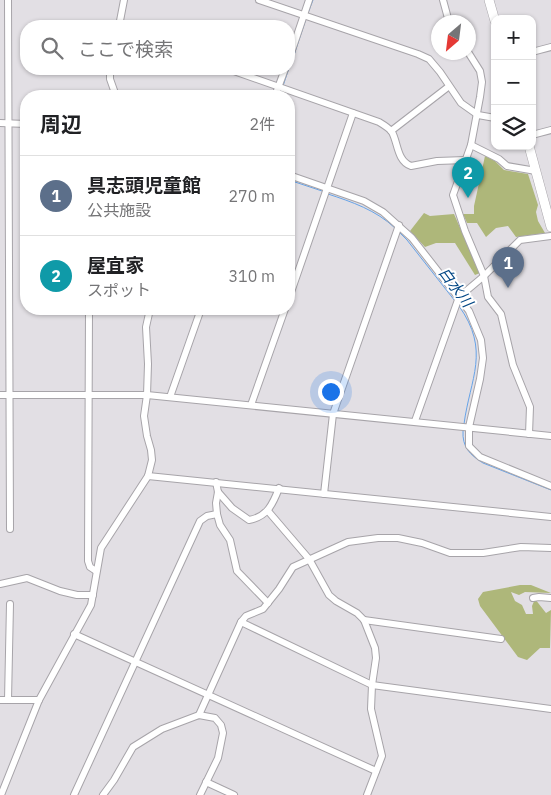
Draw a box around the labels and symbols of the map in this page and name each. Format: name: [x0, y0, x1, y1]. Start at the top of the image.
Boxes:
north arrow: [431, 15, 476, 60]
pin: 2: [452, 157, 484, 198]
pin: 1: [492, 247, 524, 288]
water label: 白水川: [435, 263, 478, 312]
your location: [318, 379, 344, 405]

